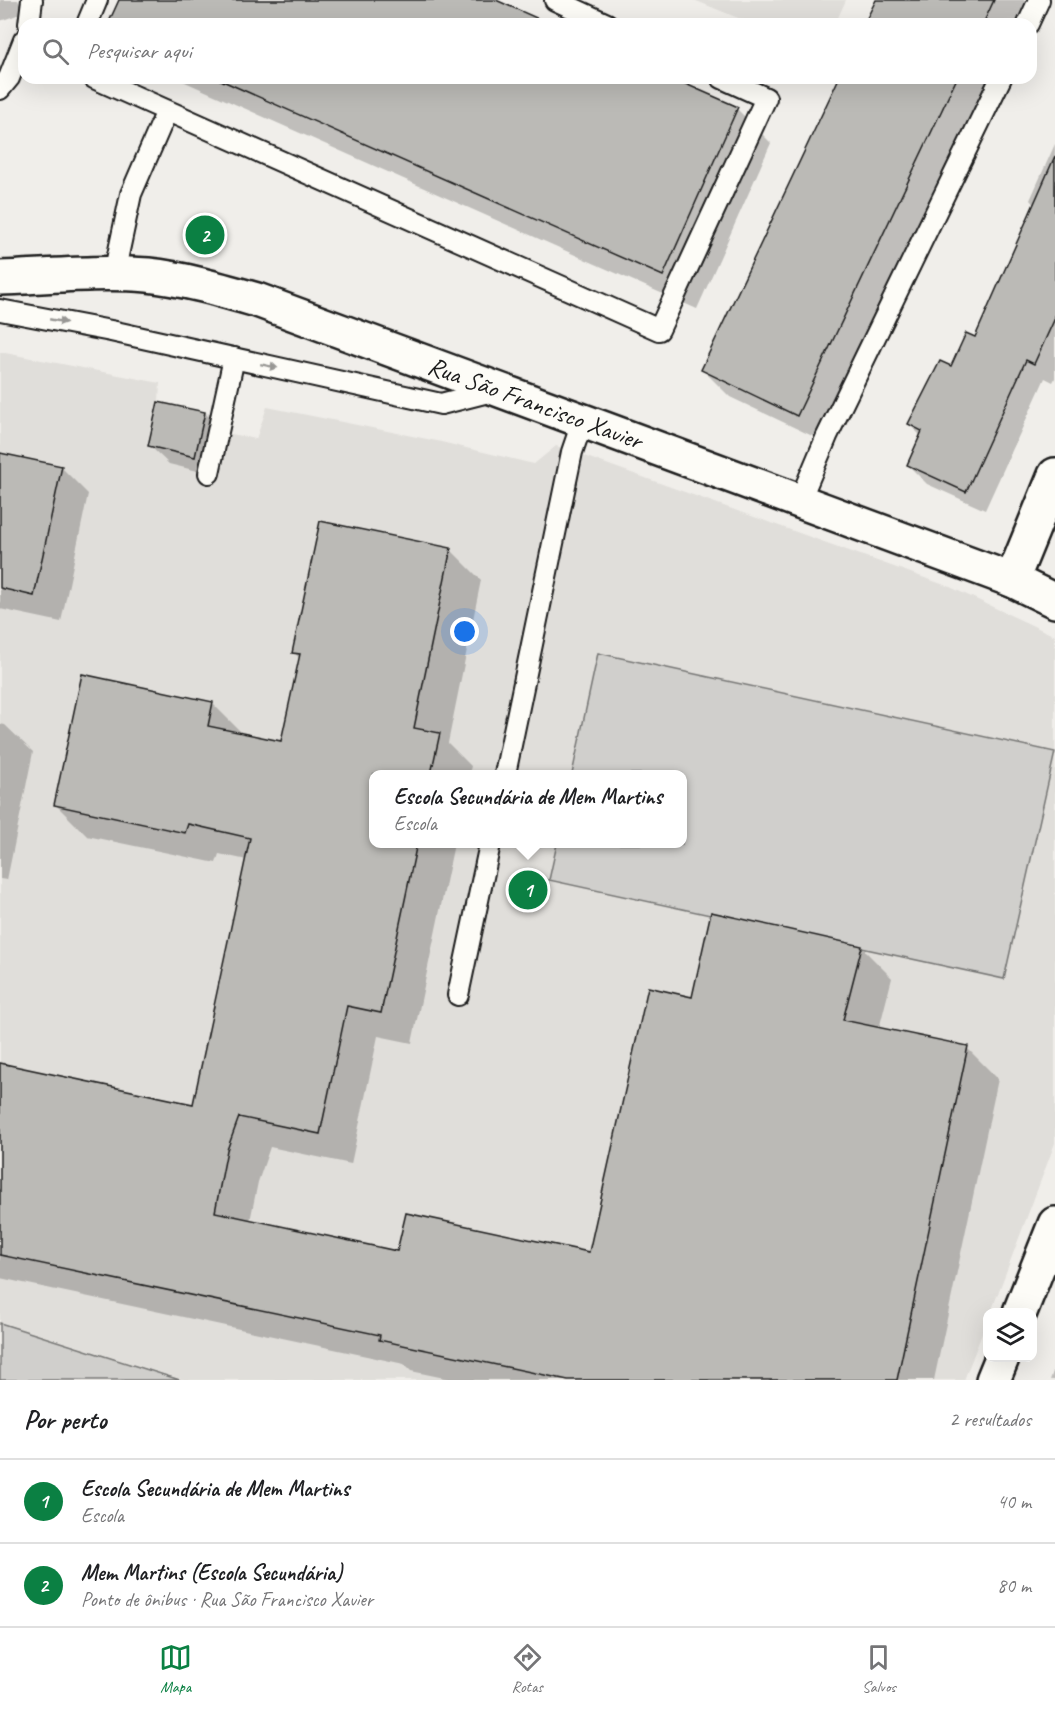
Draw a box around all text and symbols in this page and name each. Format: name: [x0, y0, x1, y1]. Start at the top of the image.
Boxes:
search box: [18, 18, 1037, 84]
icon: search: [39, 35, 72, 68]
text: Pesquisar aqui: [87, 37, 192, 65]
pin: 2: [186, 212, 224, 258]
one-way arrow: [48, 317, 67, 326]
street label: Rua São Francisco Xavier: [423, 349, 649, 458]
one-way arrow: [260, 362, 279, 371]
your location: [450, 617, 479, 646]
popup: [369, 770, 687, 848]
text: Escola Secundária de Mem Martins: [394, 783, 662, 811]
text: Escola: [394, 811, 437, 836]
pin: 1: [508, 868, 548, 912]
map controls: [983, 1308, 1037, 1362]
button: layers: [983, 1308, 1037, 1362]
text: Por perto: [24, 1403, 106, 1436]
text: 2 resultados: [949, 1407, 1031, 1432]
text: Escola Secundária de Mem Martins: [81, 1475, 349, 1503]
text: 1: [39, 1489, 48, 1514]
text: 40 m: [997, 1489, 1031, 1514]
text: Escola: [81, 1503, 124, 1528]
text: Mem Martins (Escola Secundária): [81, 1559, 342, 1587]
text: 2: [39, 1573, 48, 1598]
text: 80 m: [997, 1573, 1031, 1598]
text: Ponto de ônibus · Rua São Francisco Xavier: [81, 1587, 373, 1612]
tab: Mapa: [159, 1641, 192, 1697]
tab: Rotas: [511, 1641, 544, 1697]
tab: Salvos: [862, 1641, 896, 1697]

